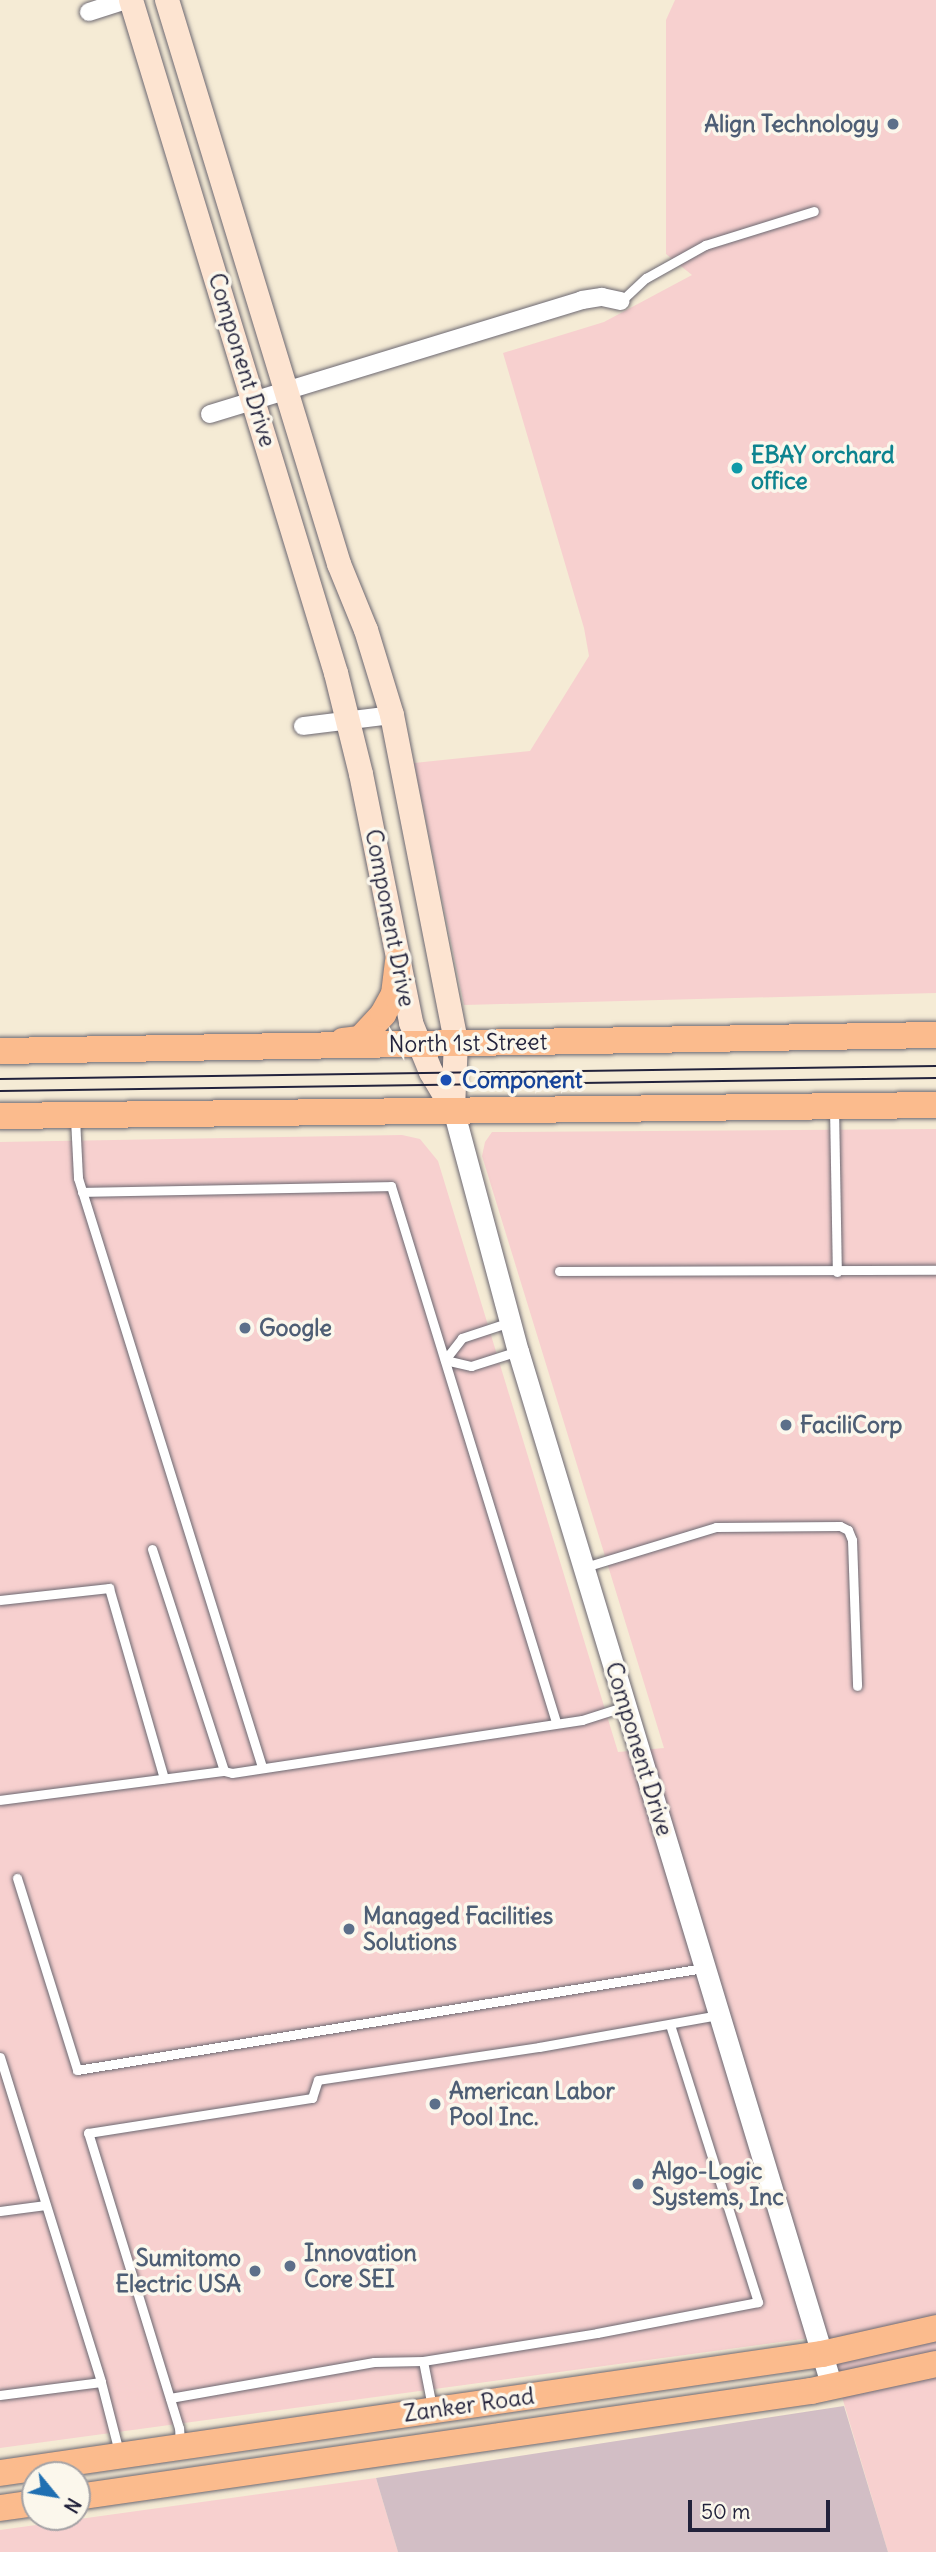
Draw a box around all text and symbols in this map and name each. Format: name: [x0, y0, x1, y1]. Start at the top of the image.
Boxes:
place label: Align Technology: [704, 110, 879, 138]
marker: Align Technology: [885, 116, 901, 132]
street label: Component Drive: [202, 270, 282, 450]
place label: EBAY orchard office: [751, 441, 894, 495]
marker: EBAY orchard office: [729, 460, 745, 476]
street label: Component Drive: [359, 827, 421, 1009]
street label: North 1st Street: [388, 1028, 548, 1058]
place label: Component: [462, 1066, 583, 1094]
marker: Component: [436, 1070, 456, 1090]
place label: Google: [259, 1314, 332, 1342]
marker: Google: [237, 1320, 253, 1336]
place label: FaciliCorp: [800, 1411, 902, 1439]
marker: FaciliCorp: [778, 1417, 794, 1433]
street label: Component Drive: [599, 1659, 679, 1839]
place label: Managed Facilities Solutions: [363, 1902, 553, 1956]
marker: Managed Facilities Solutions: [341, 1921, 357, 1937]
place label: American Labor Pool Inc.: [449, 2077, 615, 2131]
marker: American Labor Pool Inc.: [427, 2096, 443, 2112]
place label: Algo-Logic Systems, Inc: [652, 2157, 784, 2211]
marker: Algo-Logic Systems, Inc: [630, 2176, 646, 2192]
place label: Innovation Core SEI: [304, 2239, 417, 2293]
place label: Sumitomo Electric USA: [115, 2244, 241, 2298]
marker: Innovation Core SEI: [282, 2258, 298, 2274]
marker: Sumitomo Electric USA: [247, 2263, 263, 2279]
street label: Zanker Road: [402, 2382, 536, 2428]
north arrow: [21, 2461, 91, 2531]
scale bar: [691, 2486, 833, 2530]
text: N: [59, 2494, 86, 2517]
text: 50 m: [701, 2498, 750, 2525]

